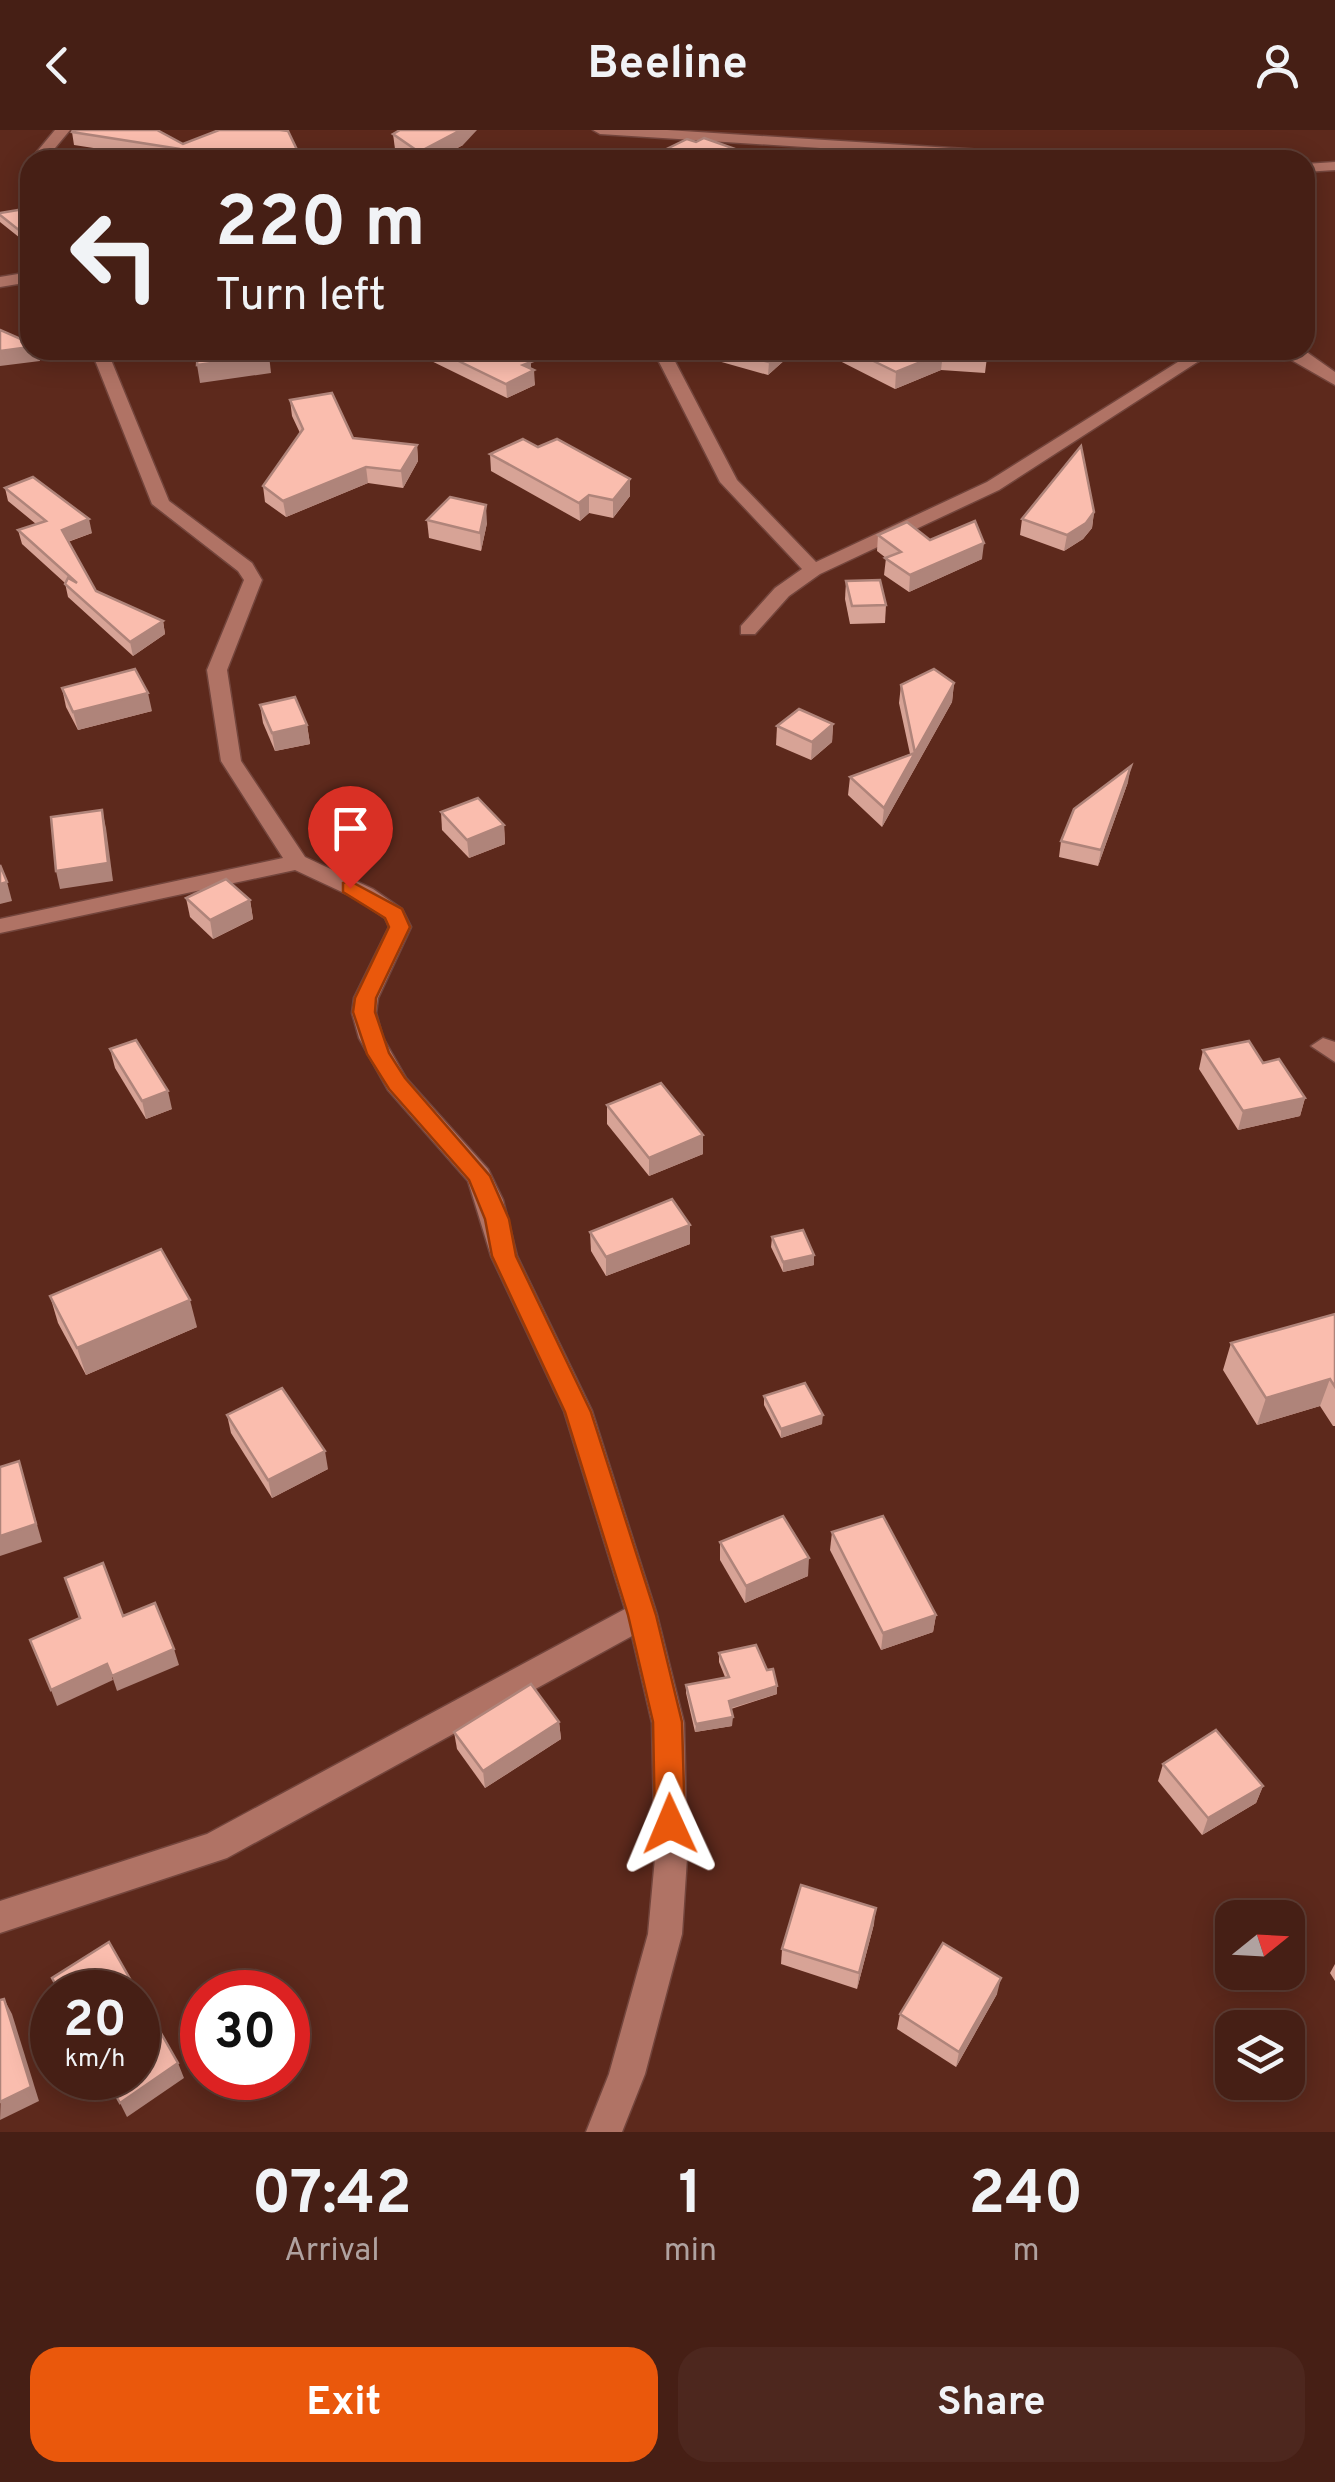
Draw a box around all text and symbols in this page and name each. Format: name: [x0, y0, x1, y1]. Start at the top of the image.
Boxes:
text: Beeline: [587, 37, 748, 94]
icon: back: [30, 38, 85, 93]
icon: person: [1250, 38, 1305, 93]
text: 220 m: [215, 182, 425, 271]
icon: left: [50, 190, 180, 320]
text: Turn left: [215, 269, 386, 326]
pin: [308, 786, 393, 889]
icon: arrive: [323, 801, 378, 856]
position arrow: [618, 1772, 722, 1876]
north arrow: [1215, 1900, 1305, 1990]
map controls: [1215, 1900, 1305, 2100]
speed limit sign: 30: [180, 1970, 310, 2100]
text: 20: [63, 1991, 127, 2054]
button: layers: [1215, 2010, 1305, 2100]
text: km/h: [65, 2044, 125, 2076]
text: 07:42: [252, 2159, 412, 2235]
text: 1: [678, 2159, 702, 2235]
text: 240: [969, 2159, 1083, 2235]
text: Arrival: [284, 2232, 380, 2272]
text: min: [664, 2232, 717, 2272]
text: m: [1012, 2232, 1040, 2272]
button: Exit: [30, 2347, 658, 2462]
button: Share: [678, 2347, 1305, 2462]

